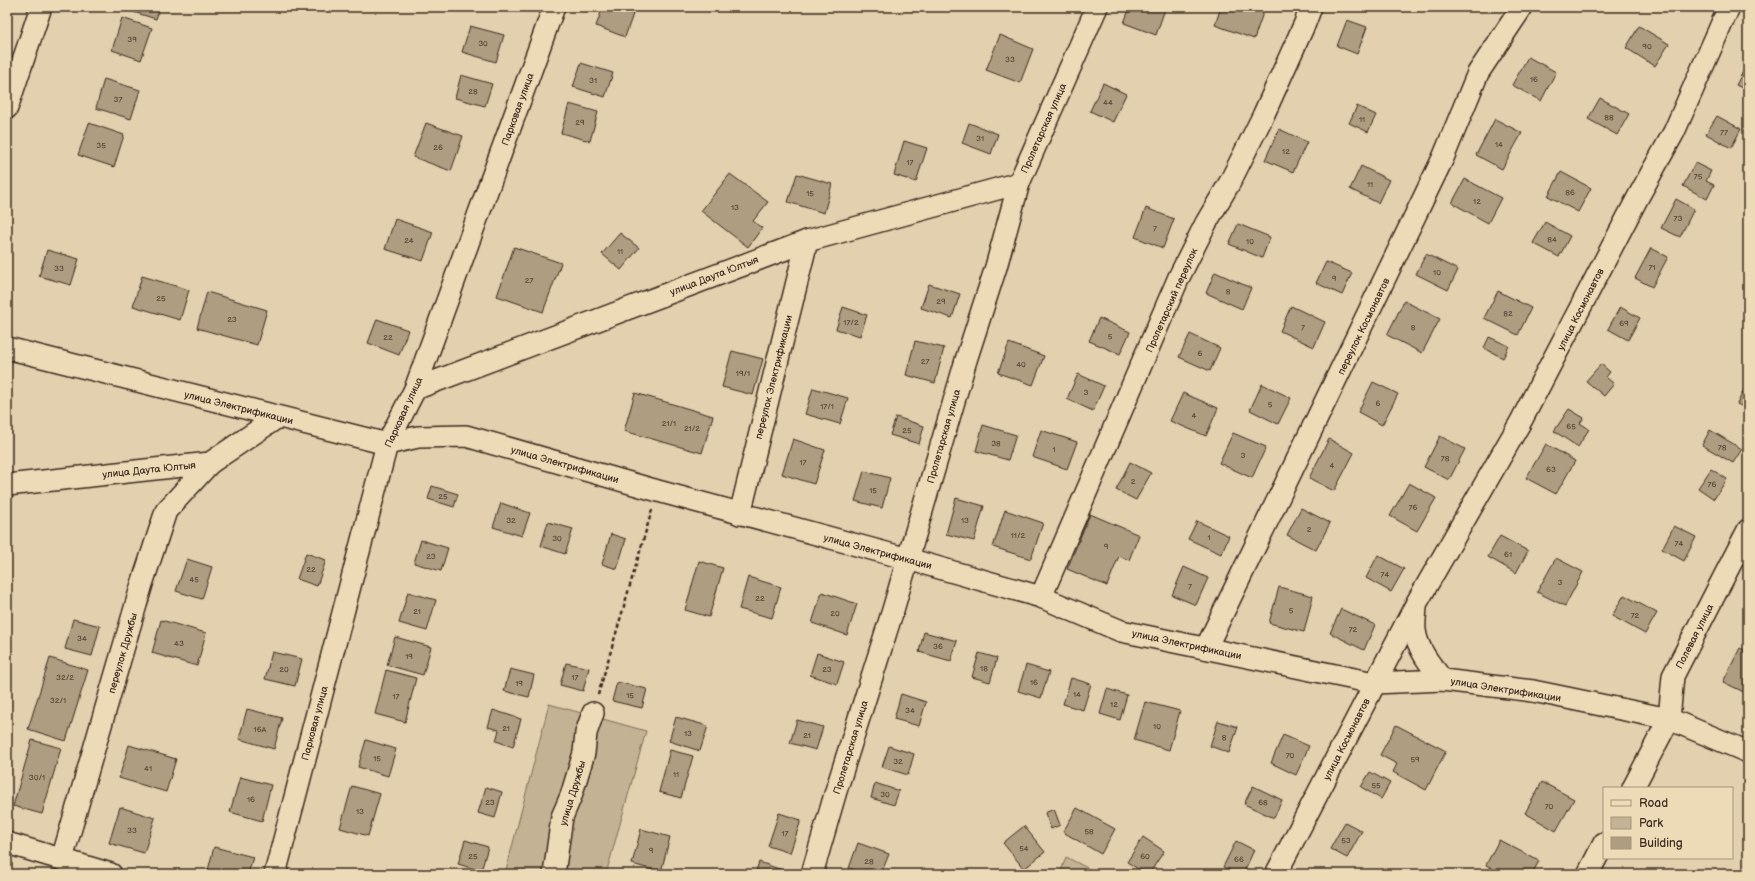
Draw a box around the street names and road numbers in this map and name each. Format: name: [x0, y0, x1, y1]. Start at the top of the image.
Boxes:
street label: Парковая улица: [499, 71, 537, 147]
street label: Пролетарская улица: [1019, 81, 1069, 175]
street label: Пролетарский переулок: [1143, 246, 1201, 355]
street label: улица Даута Юлтыя: [668, 253, 761, 298]
street label: улица Космонавтов: [1555, 266, 1607, 352]
street label: переулок Космонавтов: [1335, 275, 1393, 377]
street label: переулок Электрификации: [753, 314, 795, 440]
street label: Парковая улица: [382, 375, 426, 450]
street label: Пролетарская улица: [925, 388, 963, 485]
street label: улица Электрификации: [183, 389, 294, 427]
street label: улица Электрификации: [509, 444, 620, 486]
street label: улица Даута Юлтыя: [102, 459, 197, 481]
street label: улица Электрификации: [822, 532, 933, 572]
street label: Полевая улица: [1673, 602, 1716, 671]
street label: переулок Дружбы: [106, 612, 140, 695]
street label: улица Электрификации: [1131, 628, 1243, 662]
street label: улица Электрификации: [1450, 675, 1562, 705]
street label: Парковая улица: [299, 685, 331, 762]
street label: улица Космонавтов: [1321, 696, 1373, 782]
street label: Пролетарская улица: [831, 699, 871, 796]
street label: улица Дружбы: [557, 759, 589, 827]

